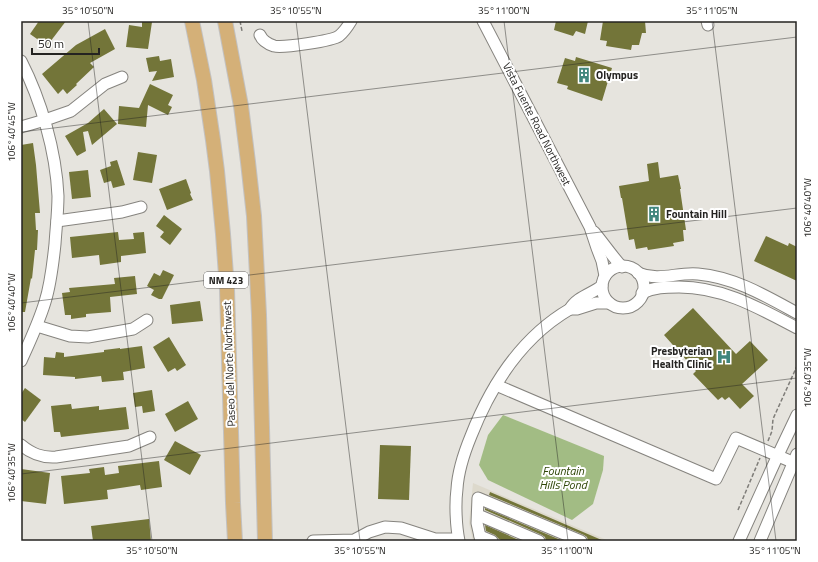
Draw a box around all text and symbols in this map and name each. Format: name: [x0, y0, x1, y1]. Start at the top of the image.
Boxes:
text: 35°10'50"N: [62, 3, 114, 18]
text: 35°10'55"N: [270, 3, 322, 18]
text: 35°11'00"N: [478, 3, 530, 18]
text: 35°11'05"N: [686, 3, 738, 18]
scale bar: [32, 30, 99, 56]
text: 50 m: [38, 34, 64, 53]
street label: Vista Fuente Road Northwest: [499, 60, 575, 188]
building icon: Olympus: [575, 66, 593, 84]
place label: Olympus: [596, 67, 638, 83]
text: 106°40'45"W: [4, 102, 19, 162]
text: 106°40'40"W: [800, 178, 815, 238]
building icon: Fountain Hill: [645, 205, 663, 223]
place label: Fountain Hill: [666, 206, 727, 222]
road number: NM 423: [204, 272, 248, 288]
text: 106°40'40"W: [4, 273, 19, 333]
street label: Paseo del Norte Northwest: [219, 301, 239, 427]
place label: Presbyterian Health Clinic: [651, 343, 712, 372]
hospital icon: Presbyterian Health Clinic: [715, 348, 733, 366]
text: 106°40'35"W: [800, 348, 815, 408]
text: 106°40'35"W: [4, 443, 19, 503]
water label: Fountain Hills Pond: [539, 461, 589, 494]
text: 35°10'50"N: [126, 543, 178, 558]
text: 35°10'55"N: [334, 543, 386, 558]
text: 35°11'00"N: [541, 543, 593, 558]
text: 35°11'05"N: [749, 543, 801, 558]

